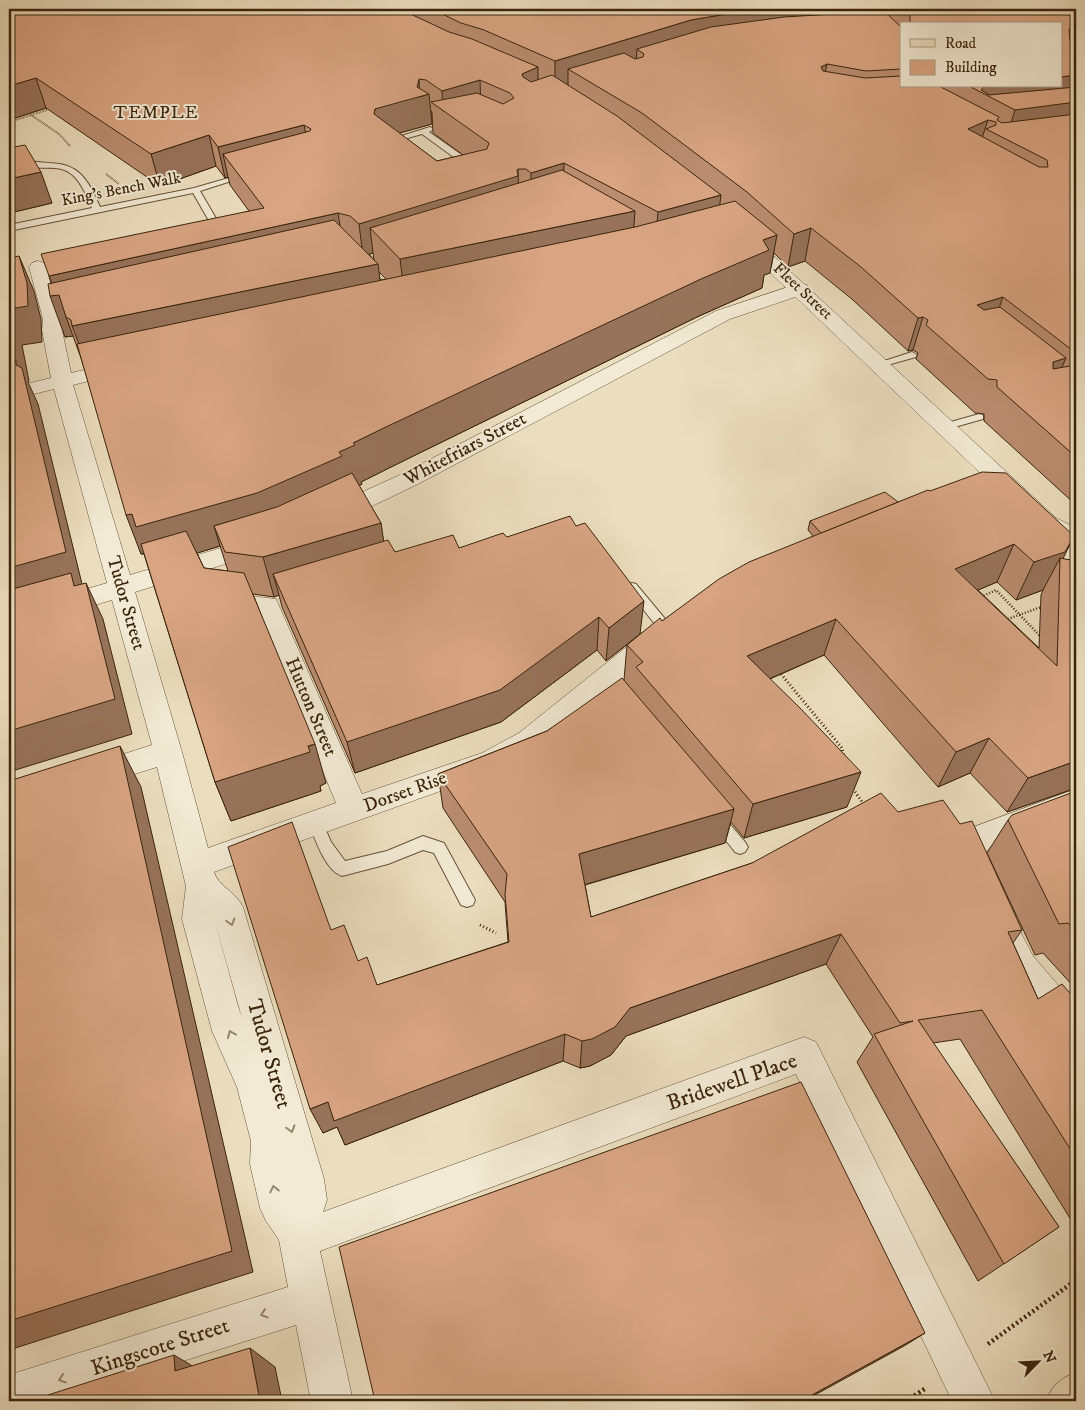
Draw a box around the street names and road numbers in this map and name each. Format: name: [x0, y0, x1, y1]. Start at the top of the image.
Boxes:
street label: King's Bench Walk: [60, 168, 183, 210]
street label: Fleet Street: [769, 258, 837, 324]
street label: Whitefriars Street: [399, 407, 530, 491]
street label: Tudor Street: [102, 553, 150, 653]
street label: Hutton Street: [280, 654, 342, 760]
street label: Dorset Rise: [360, 766, 450, 818]
street label: Tudor Street: [241, 996, 297, 1112]
street label: Bridewell Place: [663, 1047, 801, 1117]
street label: Kingscote Street: [87, 1312, 233, 1382]

